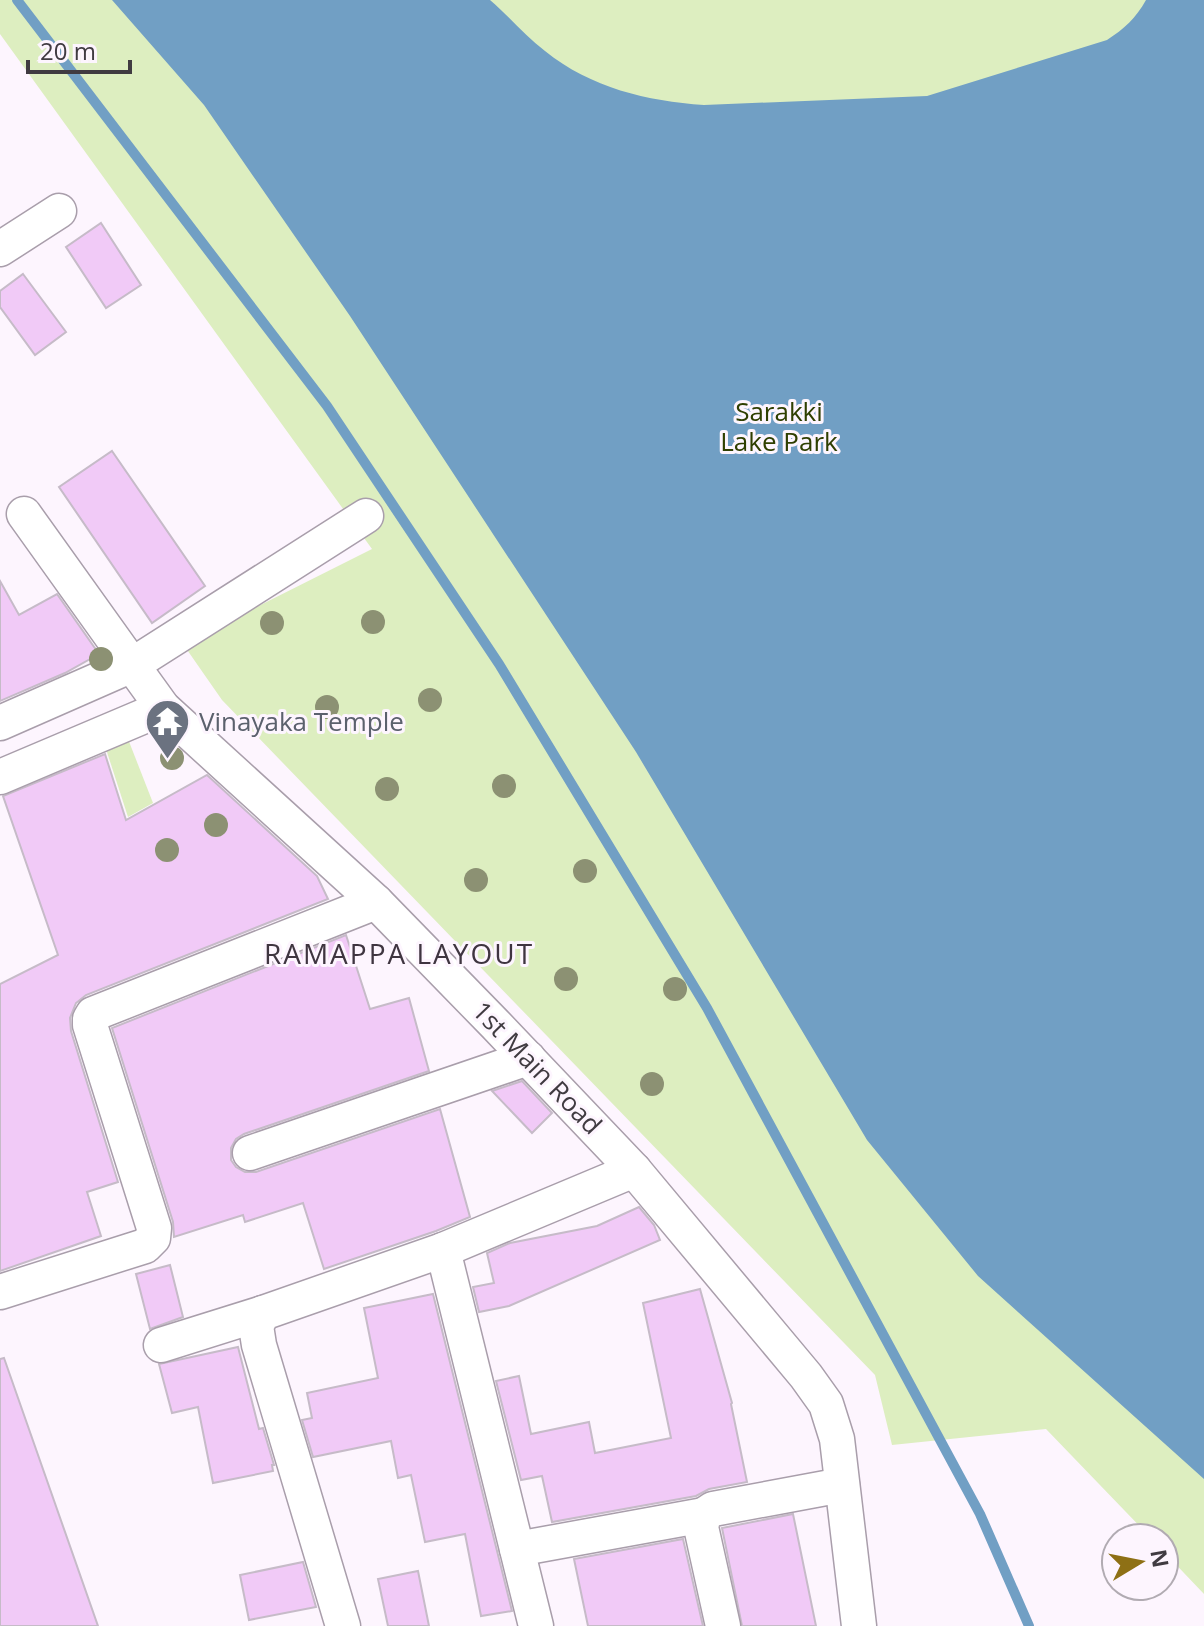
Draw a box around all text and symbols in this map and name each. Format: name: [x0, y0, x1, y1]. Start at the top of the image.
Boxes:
scale bar: [28, 24, 130, 74]
text: 20 m: [40, 34, 96, 67]
park label: Sarakki Lake Park: [720, 393, 838, 459]
temple icon: Vinayaka Temple: [144, 698, 192, 761]
place label: Vinayaka Temple: [199, 703, 404, 739]
district label: RAMAPPA LAYOUT: [264, 934, 534, 972]
street label: 1st Main Road: [465, 993, 611, 1142]
north arrow: [1100, 1522, 1180, 1602]
text: N: [1144, 1547, 1177, 1570]

